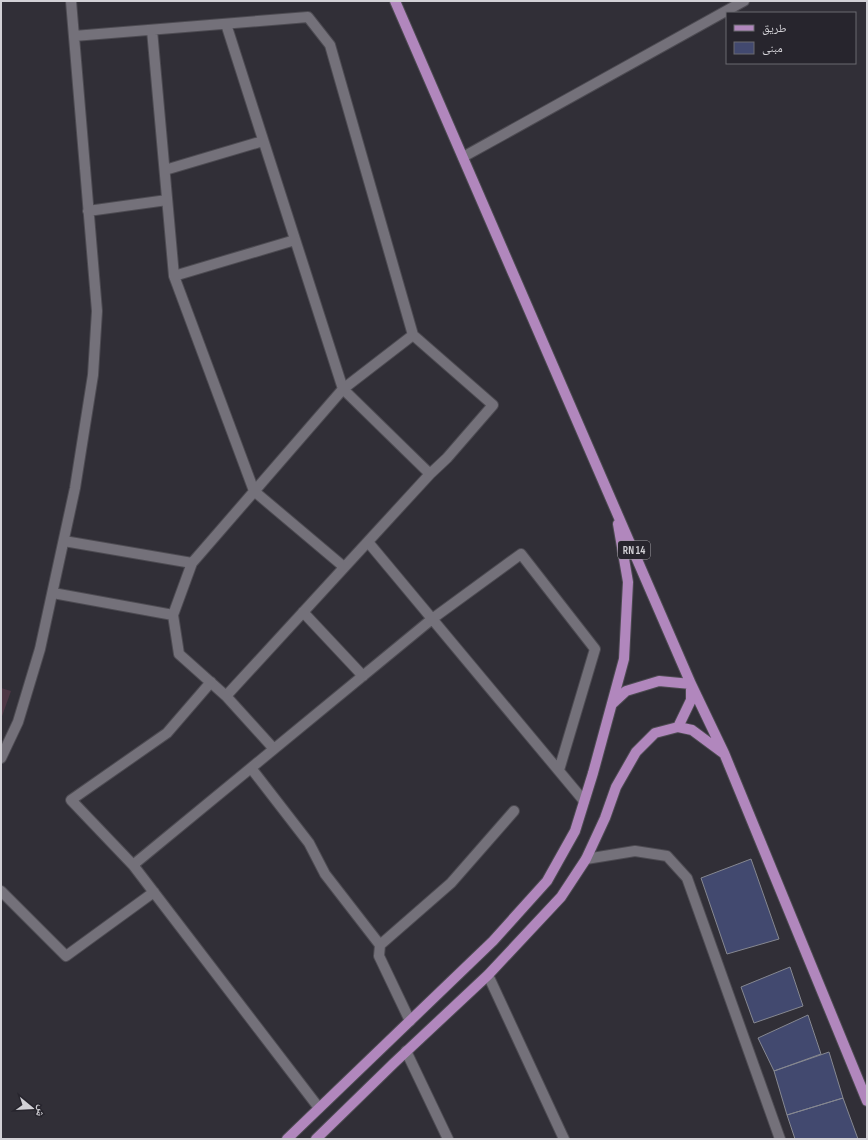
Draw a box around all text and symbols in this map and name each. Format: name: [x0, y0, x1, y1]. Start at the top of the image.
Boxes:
legend: [726, 12, 856, 64]
text: طريق: [762, 21, 787, 36]
text: مبنى: [762, 41, 783, 56]
road number: RN 14: [618, 541, 650, 559]
north arrow: [12, 1088, 52, 1128]
text: ش: [32, 1103, 49, 1119]

